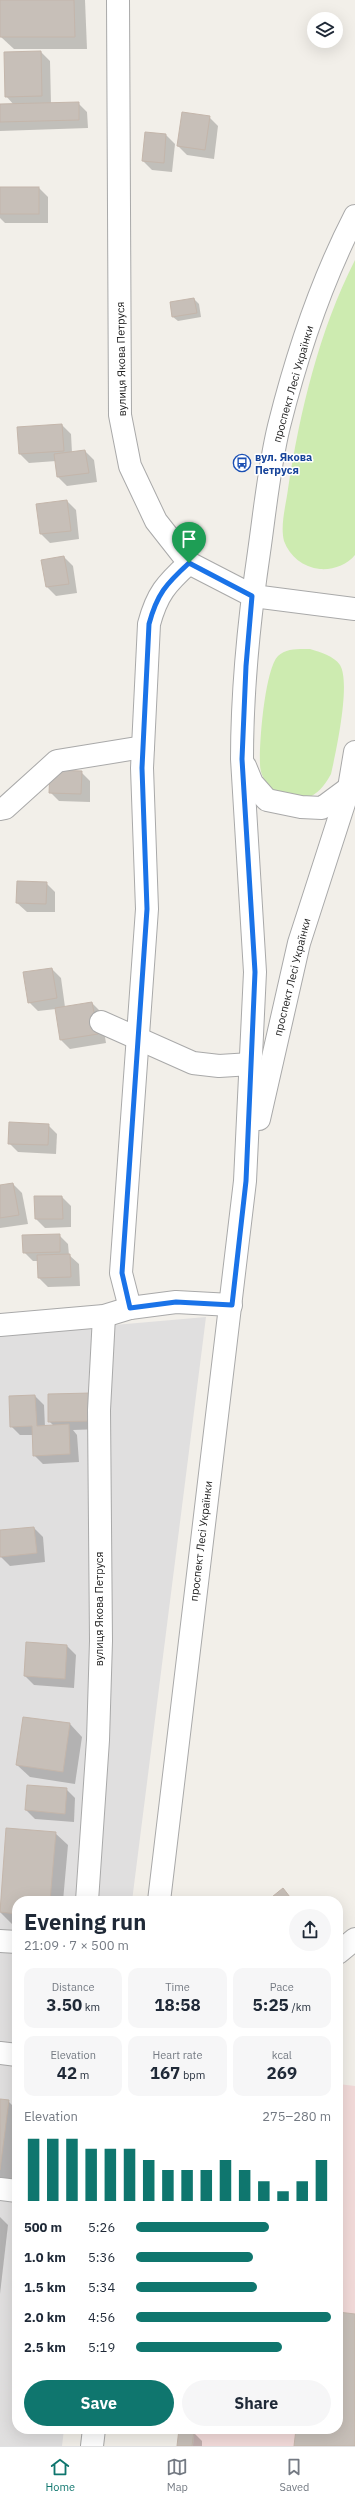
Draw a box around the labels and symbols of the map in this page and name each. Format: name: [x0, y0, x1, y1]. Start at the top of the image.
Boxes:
street label: вулиця Якова Петруся: [113, 302, 129, 416]
street label: проспект Лесі Українки: [270, 324, 316, 444]
place label: вул. Якова Петруся: [255, 450, 312, 477]
bus stop icon: вул. Якова Петруся: [232, 453, 252, 473]
pin: [172, 522, 206, 563]
street label: проспект Лесі Українки: [271, 917, 313, 1037]
street label: проспект Лесі Українки: [187, 1480, 215, 1602]
street label: вулиця Якова Петруся: [92, 1552, 106, 1666]

